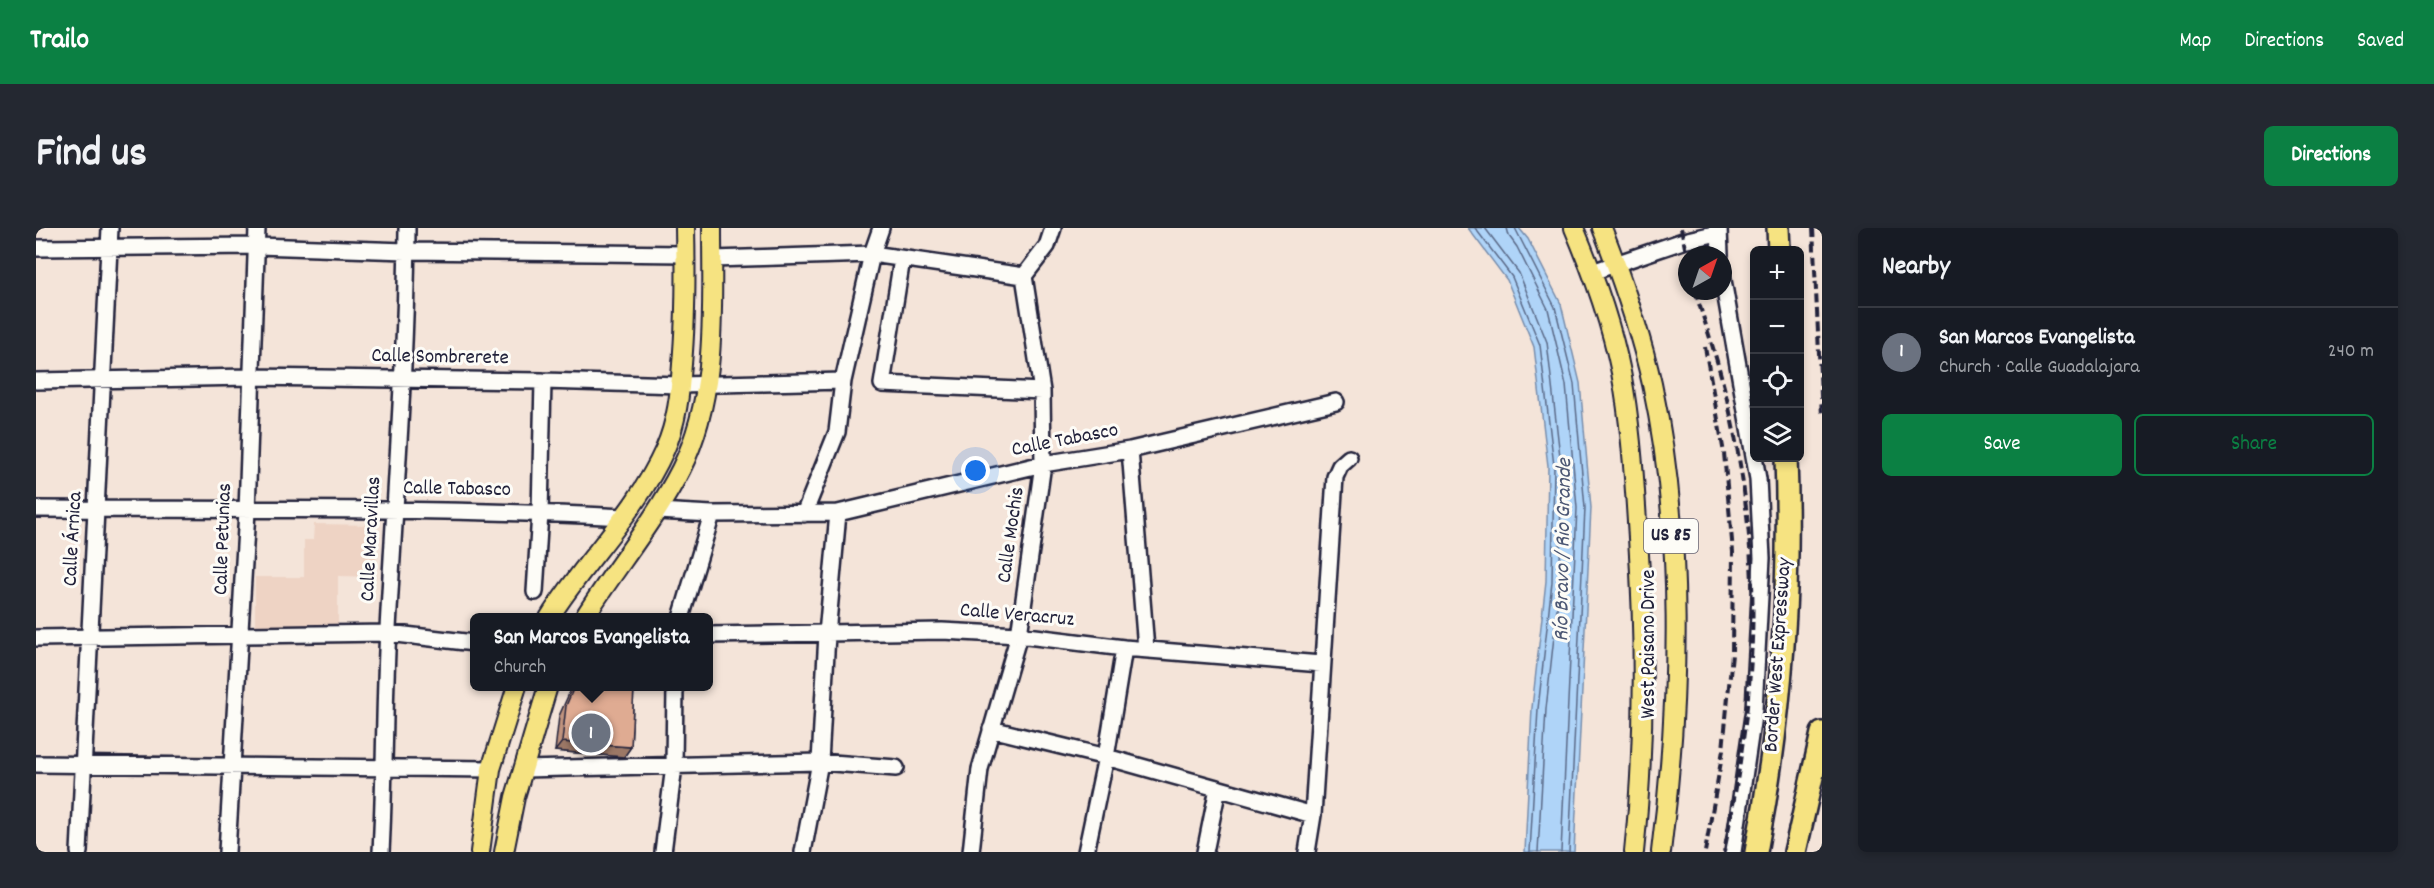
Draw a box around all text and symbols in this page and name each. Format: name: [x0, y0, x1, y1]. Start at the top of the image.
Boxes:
text: Trailo: [30, 22, 89, 62]
text: Map: [2180, 27, 2211, 57]
text: Directions: [2244, 27, 2324, 57]
text: Saved: [2357, 27, 2404, 57]
text: Find us: [36, 126, 147, 186]
button: Directions: [2264, 126, 2398, 186]
north arrow: [1678, 246, 1732, 300]
map controls: [1750, 246, 1804, 462]
button: +: [1750, 246, 1804, 300]
text: Nearby: [1882, 249, 1950, 286]
button: −: [1750, 300, 1804, 354]
text: San Marcos Evangelista: [1939, 323, 2134, 354]
text: 1: [1899, 338, 1904, 366]
text: 240 m: [2328, 338, 2374, 366]
street label: Calle Sombrerete: [371, 342, 509, 374]
button: locate: [1750, 354, 1804, 408]
text: Church · Calle Guadalajara: [1939, 354, 2140, 382]
button: layers: [1750, 408, 1804, 462]
button: Save: [1882, 414, 2122, 476]
button: Share: [2134, 414, 2374, 476]
street label: Calle Tabasco: [1009, 416, 1121, 466]
your location: [961, 456, 990, 485]
water label: Río Bravo / Rio Grande: [1547, 457, 1581, 642]
street label: Calle Tabasco: [403, 474, 511, 506]
street label: Calle Maravillas: [354, 476, 390, 602]
street label: Calle Petunias: [207, 482, 241, 596]
street label: Calle Mochis: [990, 485, 1034, 585]
street label: Calle Árnica: [57, 490, 92, 587]
road number: US 85: [1644, 519, 1698, 553]
street label: Border West Expressway: [1757, 556, 1801, 753]
street label: West Paisano Drive: [1635, 570, 1665, 718]
street label: Calle Veracruz: [959, 596, 1075, 636]
popup: [470, 613, 713, 691]
text: San Marcos Evangelista: [494, 623, 689, 654]
text: Church: [494, 654, 546, 682]
pin: 1: [572, 710, 610, 756]

